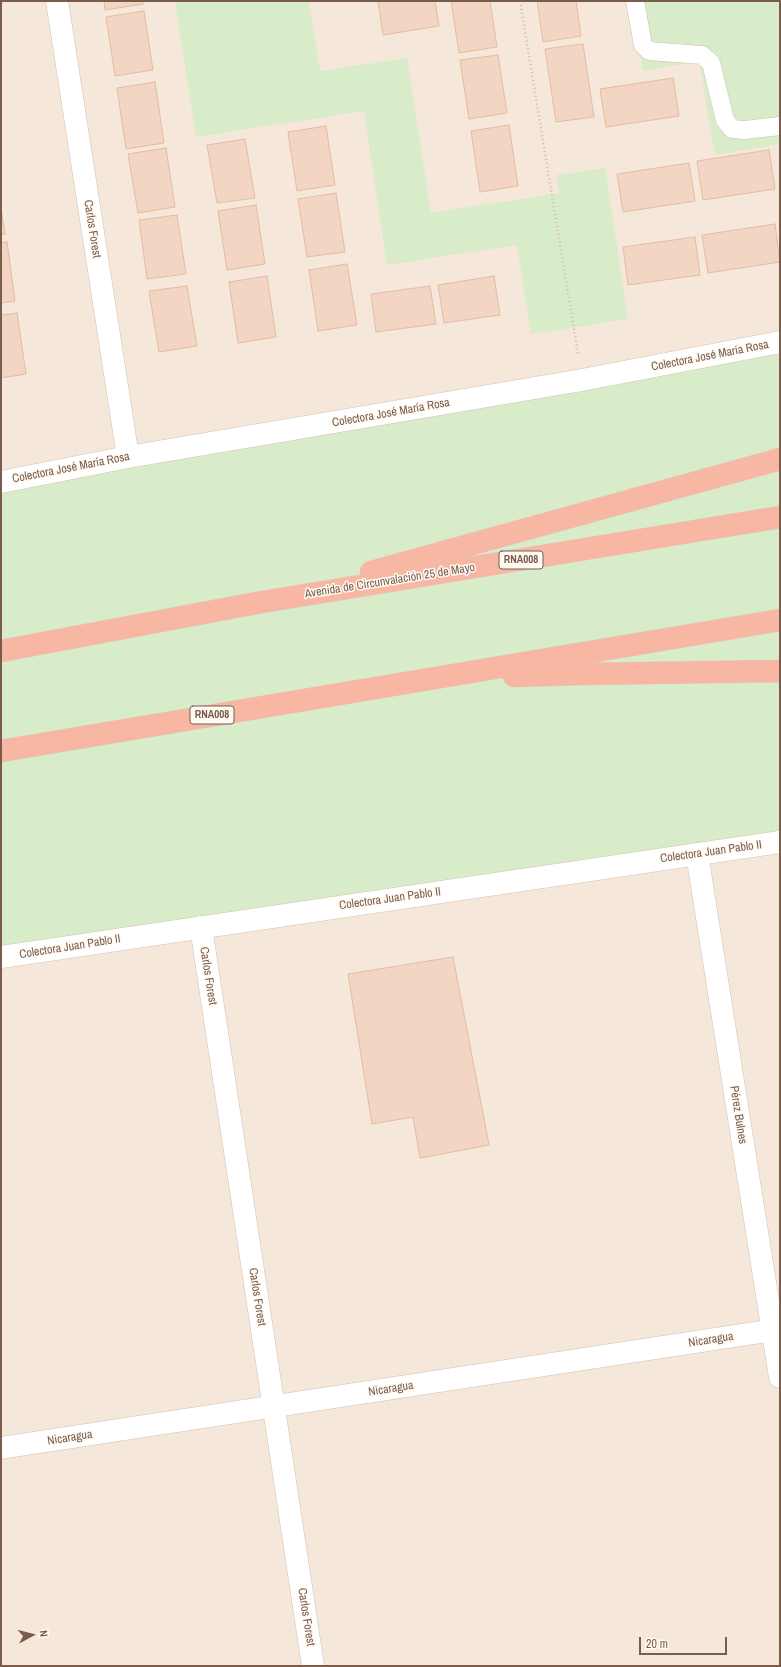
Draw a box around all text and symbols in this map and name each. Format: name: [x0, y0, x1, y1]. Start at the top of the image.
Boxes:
street label: Carlos Forest: [80, 199, 104, 259]
street label: Colectora José María Rosa: [650, 338, 770, 374]
street label: Colectora José María Rosa: [331, 396, 451, 430]
street label: Colectora José María Rosa: [11, 450, 131, 486]
road number: RNA008: [499, 551, 543, 569]
street label: Avenida de Circunvalación 25 de Mayo: [304, 560, 476, 602]
road number: RNA008: [190, 706, 234, 724]
street label: Colectora Juan Pablo II: [659, 838, 763, 866]
street label: Colectora Juan Pablo II: [338, 885, 442, 913]
street label: Colectora Juan Pablo II: [18, 932, 122, 962]
street label: Carlos Forest: [196, 946, 220, 1006]
street label: Pérez Bulnes: [726, 1085, 750, 1145]
street label: Carlos Forest: [245, 1267, 269, 1327]
street label: Nicaragua: [687, 1329, 735, 1351]
street label: Nicaragua: [367, 1378, 415, 1400]
street label: Nicaragua: [46, 1427, 94, 1449]
street label: Carlos Forest: [294, 1587, 318, 1647]
north arrow: [12, 1615, 52, 1655]
text: N: [37, 1629, 51, 1638]
scale bar: [641, 1629, 729, 1655]
text: 20 m: [646, 1636, 668, 1652]

